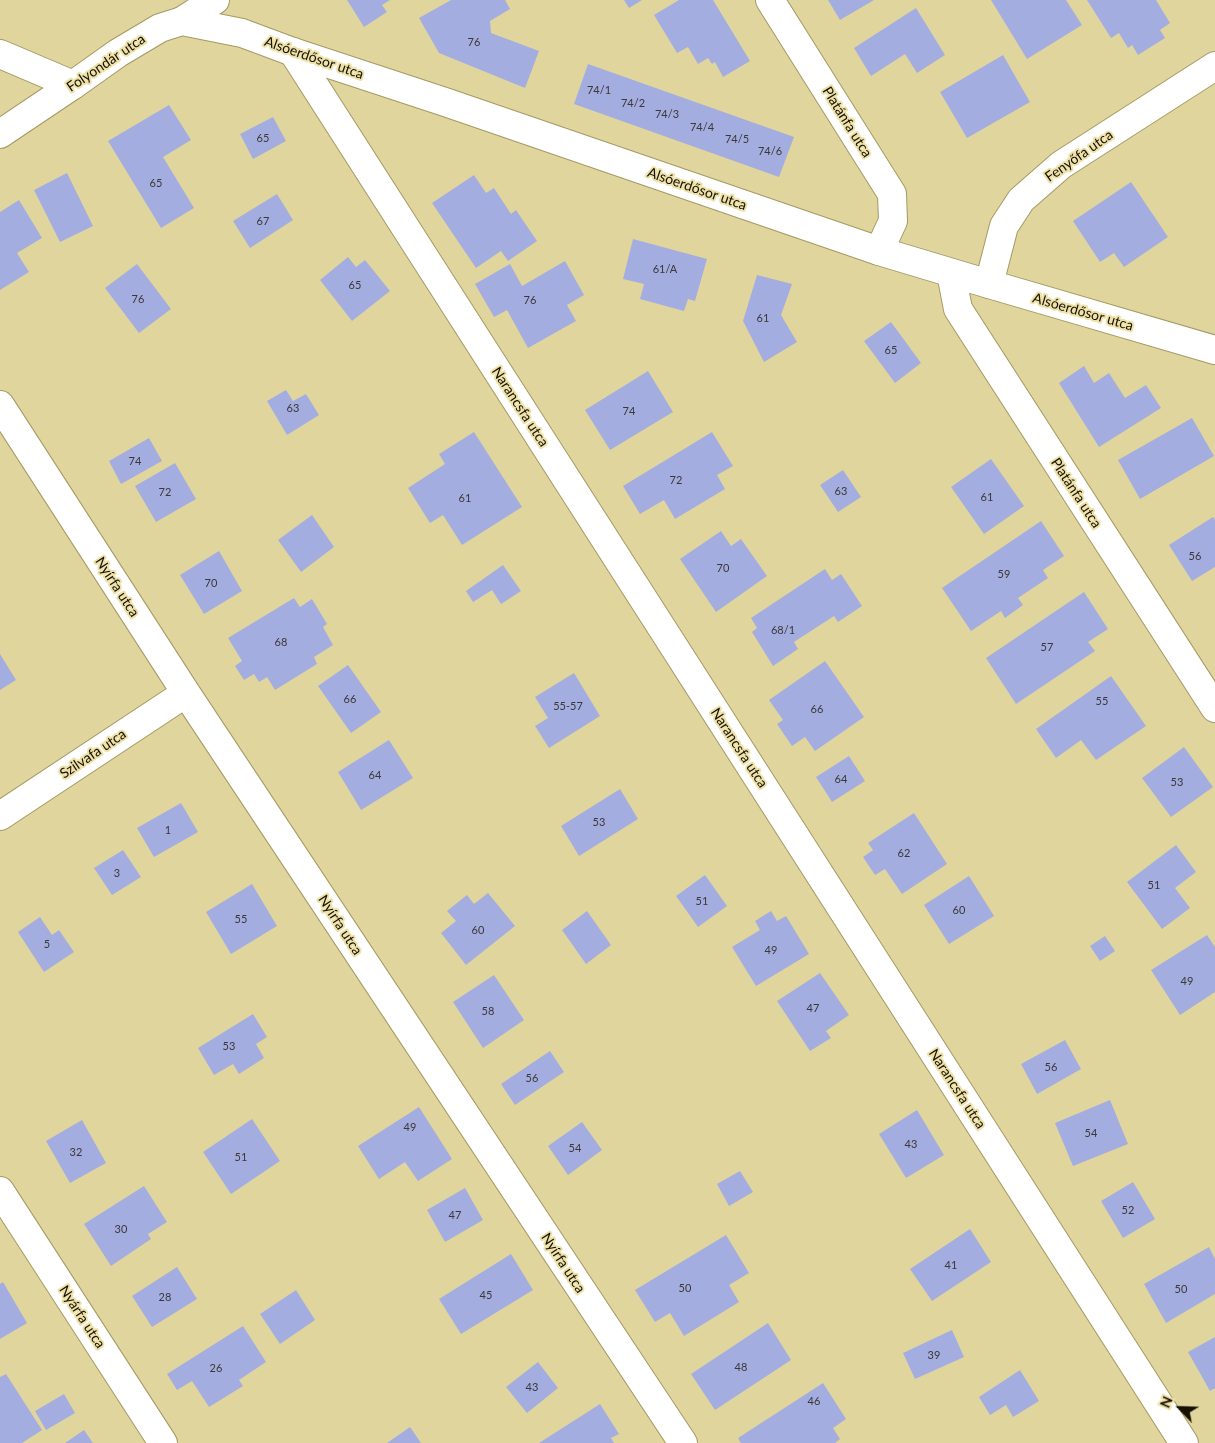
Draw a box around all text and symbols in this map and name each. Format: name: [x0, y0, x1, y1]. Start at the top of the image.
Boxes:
street label: Folyondár utca: [63, 31, 149, 95]
street label: Alsóerdősor utca: [262, 33, 366, 83]
house number: 76: [468, 35, 480, 49]
house number: 74/1: [587, 83, 611, 97]
street label: Platánfa utca: [819, 84, 875, 160]
house number: 74/2: [621, 96, 645, 110]
house number: 74/3: [655, 107, 679, 121]
house number: 74/4: [690, 120, 714, 134]
street label: Fenyőfa utca: [1042, 126, 1116, 186]
house number: 65: [257, 131, 269, 145]
house number: 74/5: [725, 132, 749, 146]
house number: 74/6: [758, 144, 782, 158]
street label: Alsóerdősor utca: [645, 164, 749, 214]
house number: 65: [150, 176, 162, 190]
house number: 67: [257, 214, 269, 228]
house number: 61/A: [653, 262, 677, 276]
house number: 65: [349, 278, 361, 292]
street label: Alsóerdősor utca: [1031, 290, 1135, 334]
house number: 76: [132, 292, 144, 306]
house number: 76: [524, 293, 536, 307]
house number: 61: [757, 311, 769, 325]
house number: 65: [885, 343, 897, 357]
street label: Narancsfa utca: [488, 364, 552, 450]
house number: 63: [287, 401, 299, 415]
house number: 74: [623, 404, 635, 418]
house number: 74: [129, 454, 141, 468]
street label: Platánfa utca: [1047, 455, 1105, 531]
house number: 72: [670, 473, 682, 487]
house number: 63: [835, 484, 847, 498]
house number: 72: [159, 485, 171, 499]
house number: 61: [981, 490, 993, 504]
house number: 61: [459, 491, 471, 505]
house number: 56: [1189, 549, 1201, 563]
street label: Nyírfa utca: [91, 554, 143, 620]
house number: 70: [717, 561, 729, 575]
house number: 59: [998, 567, 1010, 581]
house number: 70: [205, 576, 217, 590]
house number: 68/1: [771, 623, 795, 637]
house number: 68: [275, 635, 287, 649]
house number: 57: [1041, 640, 1053, 654]
house number: 66: [344, 692, 356, 706]
house number: 55: [1096, 694, 1108, 708]
house number: 55-57: [553, 699, 583, 713]
house number: 66: [811, 702, 823, 716]
street label: Narancsfa utca: [707, 705, 771, 791]
street label: Szilvafa utca: [57, 726, 129, 782]
house number: 64: [369, 768, 381, 782]
house number: 64: [835, 772, 847, 786]
house number: 53: [1171, 775, 1183, 789]
house number: 53: [593, 815, 605, 829]
house number: 1: [165, 823, 171, 837]
house number: 62: [898, 846, 910, 860]
house number: 3: [114, 866, 120, 880]
house number: 51: [1148, 878, 1160, 892]
street label: Nyírfa utca: [314, 892, 366, 958]
house number: 51: [696, 894, 708, 908]
house number: 60: [953, 903, 965, 917]
house number: 55: [235, 912, 247, 926]
house number: 60: [472, 923, 484, 937]
house number: 5: [44, 937, 50, 951]
house number: 49: [765, 943, 777, 957]
house number: 49: [1181, 974, 1193, 988]
house number: 47: [807, 1001, 819, 1015]
house number: 58: [482, 1004, 494, 1018]
house number: 53: [223, 1039, 235, 1053]
street label: Narancsfa utca: [925, 1046, 989, 1132]
house number: 56: [1045, 1060, 1057, 1074]
house number: 56: [526, 1071, 538, 1085]
house number: 49: [404, 1120, 416, 1134]
house number: 54: [1085, 1126, 1097, 1140]
house number: 43: [905, 1137, 917, 1151]
house number: 54: [569, 1141, 581, 1155]
house number: 32: [70, 1145, 82, 1159]
house number: 51: [235, 1150, 247, 1164]
house number: 52: [1122, 1203, 1134, 1217]
house number: 47: [449, 1208, 461, 1222]
house number: 30: [115, 1222, 127, 1236]
street label: Nyírfa utca: [537, 1230, 589, 1296]
house number: 41: [945, 1258, 957, 1272]
house number: 50: [679, 1281, 691, 1295]
street label: Nyárfa utca: [55, 1282, 109, 1352]
house number: 50: [1175, 1282, 1187, 1296]
house number: 45: [480, 1288, 492, 1302]
house number: 28: [159, 1290, 171, 1304]
house number: 39: [928, 1348, 940, 1362]
house number: 48: [735, 1360, 747, 1374]
house number: 26: [210, 1361, 222, 1375]
house number: 43: [526, 1380, 538, 1394]
north arrow: [1155, 1383, 1205, 1433]
text: N: [1156, 1393, 1176, 1410]
house number: 46: [808, 1394, 820, 1408]

